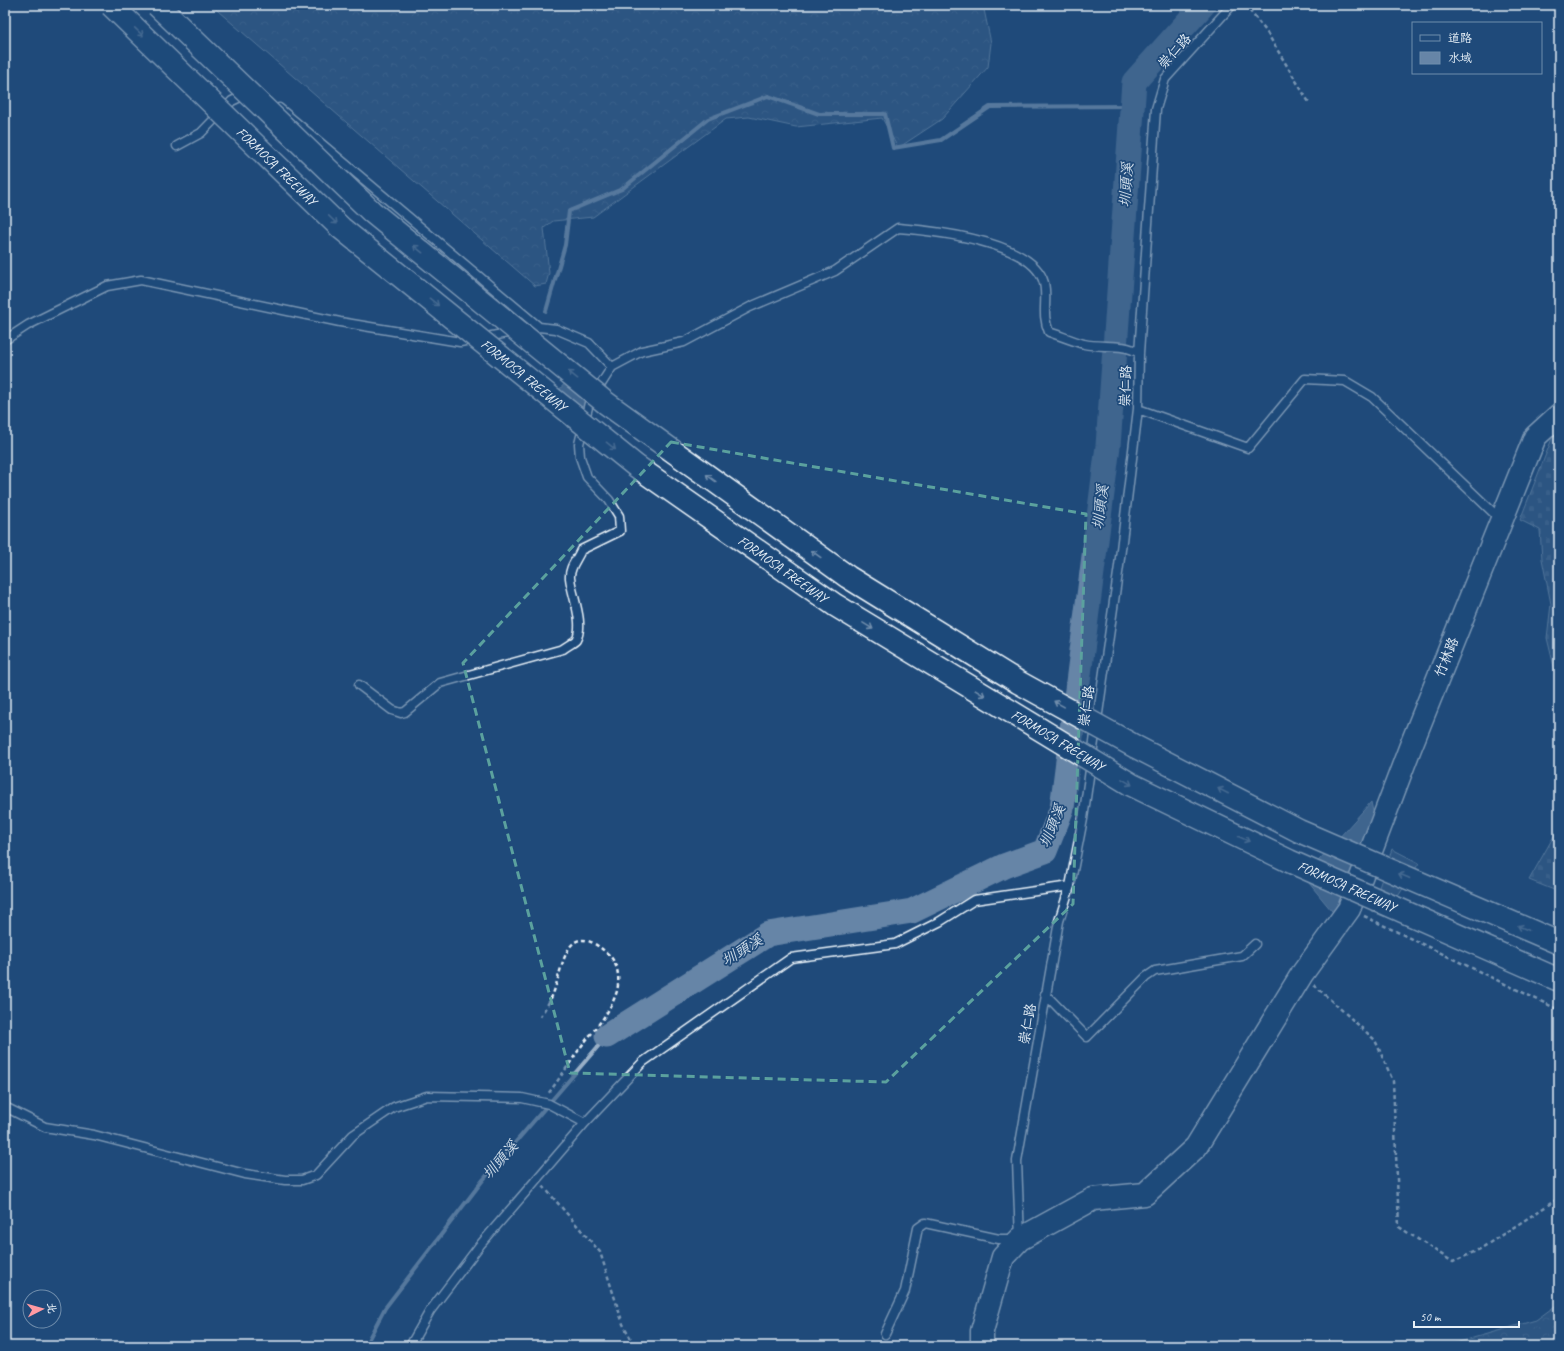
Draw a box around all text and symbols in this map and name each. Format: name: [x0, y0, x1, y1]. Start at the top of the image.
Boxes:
legend: [1412, 22, 1542, 74]
one-way arrow: [134, 27, 144, 37]
street label: 崇仁路: [1154, 30, 1195, 73]
text: 道路: [1448, 30, 1472, 46]
text: 水域: [1448, 50, 1472, 66]
street label: FORMOSA FREEWAY: [233, 124, 322, 210]
water label: 圳頭溪: [1115, 161, 1138, 208]
one-way arrow: [328, 215, 338, 225]
one-way arrow: [412, 245, 423, 254]
one-way arrow: [428, 298, 439, 307]
street label: FORMOSA FREEWAY: [477, 336, 572, 416]
street label: 崇仁路: [1116, 365, 1135, 407]
one-way arrow: [567, 371, 578, 380]
one-way arrow: [605, 441, 616, 450]
one-way arrow: [706, 474, 717, 482]
water label: 圳頭溪: [1088, 483, 1113, 531]
street label: FORMOSA FREEWAY: [735, 532, 832, 608]
one-way arrow: [811, 550, 822, 558]
one-way arrow: [862, 622, 874, 630]
street label: 竹林路: [1431, 635, 1462, 680]
street label: 崇仁路: [1075, 684, 1098, 728]
one-way arrow: [974, 689, 986, 697]
one-way arrow: [1053, 700, 1065, 707]
street label: FORMOSA FREEWAY: [1008, 706, 1109, 776]
one-way arrow: [1121, 778, 1133, 786]
one-way arrow: [1217, 787, 1229, 795]
water label: 圳頭溪: [1035, 801, 1070, 851]
one-way arrow: [1237, 836, 1249, 843]
street label: FORMOSA FREEWAY: [1295, 857, 1400, 916]
one-way arrow: [1398, 872, 1410, 879]
one-way arrow: [1518, 924, 1530, 931]
water label: 圳頭溪: [718, 930, 767, 970]
street label: 崇仁路: [1015, 1002, 1040, 1046]
water label: 圳頭溪: [478, 1136, 523, 1184]
north arrow: [22, 1289, 62, 1329]
text: 北: [44, 1302, 59, 1314]
scale bar: [1414, 1303, 1519, 1329]
text: 50 m: [1420, 1309, 1442, 1325]

